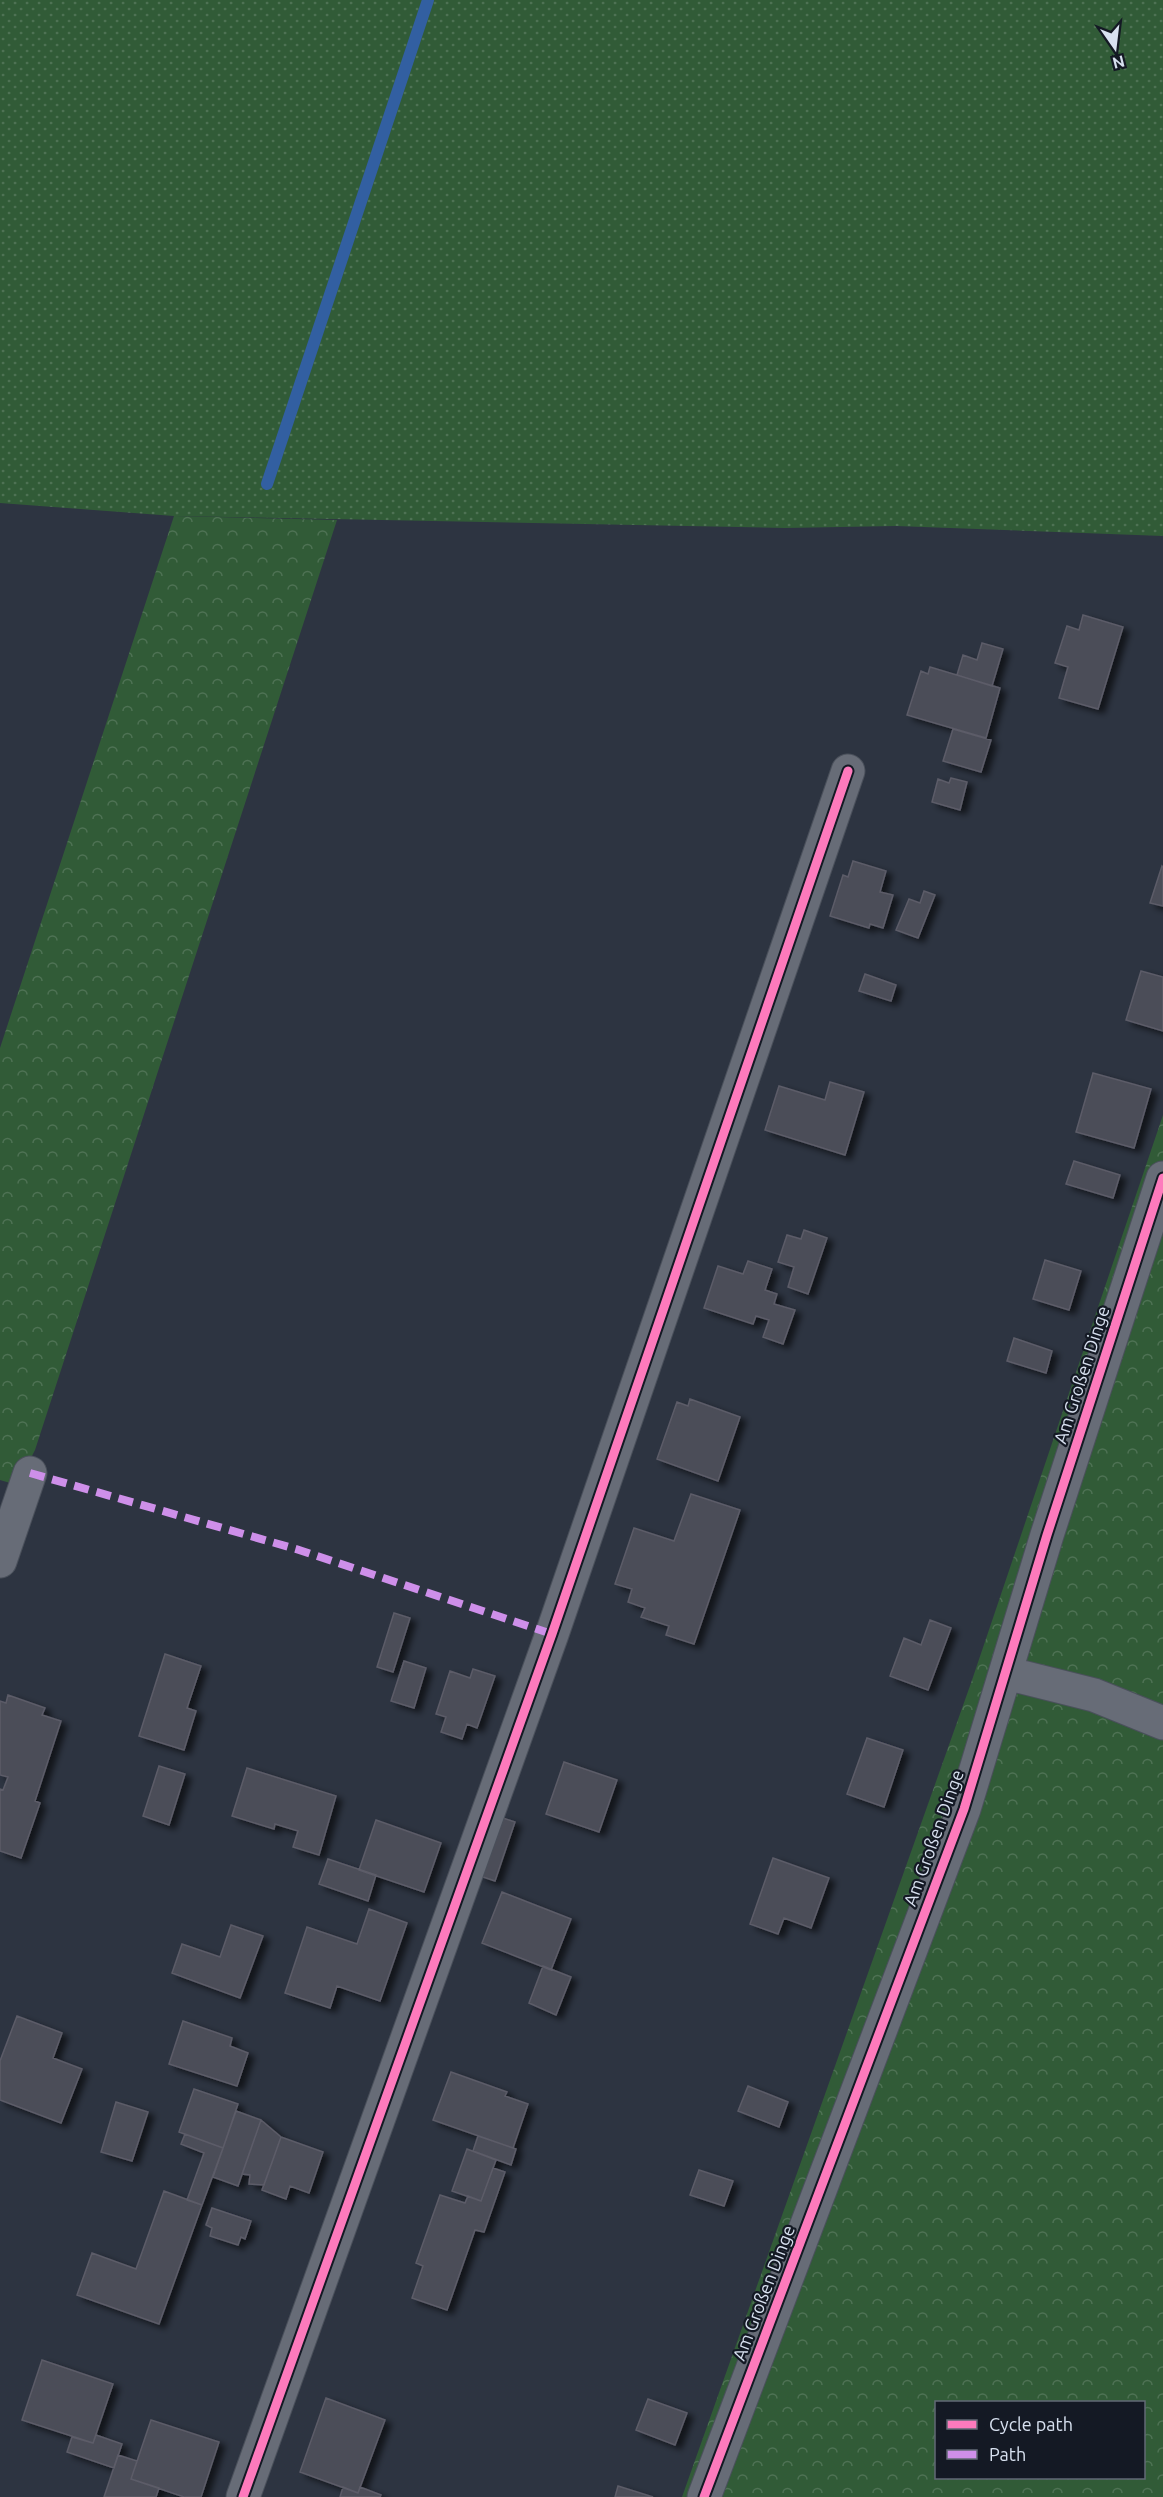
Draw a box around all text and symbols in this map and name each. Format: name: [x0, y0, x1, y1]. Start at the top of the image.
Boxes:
north arrow: [1085, 18, 1145, 78]
text: N: [1111, 52, 1127, 73]
street label: Am Großen Dinge: [1049, 1303, 1113, 1446]
street label: Am Großen Dinge: [899, 1767, 967, 1908]
street label: Am Großen Dinge: [728, 2222, 798, 2363]
legend: [935, 2401, 1145, 2479]
text: Cycle path: [989, 2414, 1073, 2434]
text: Path: [989, 2444, 1026, 2464]

